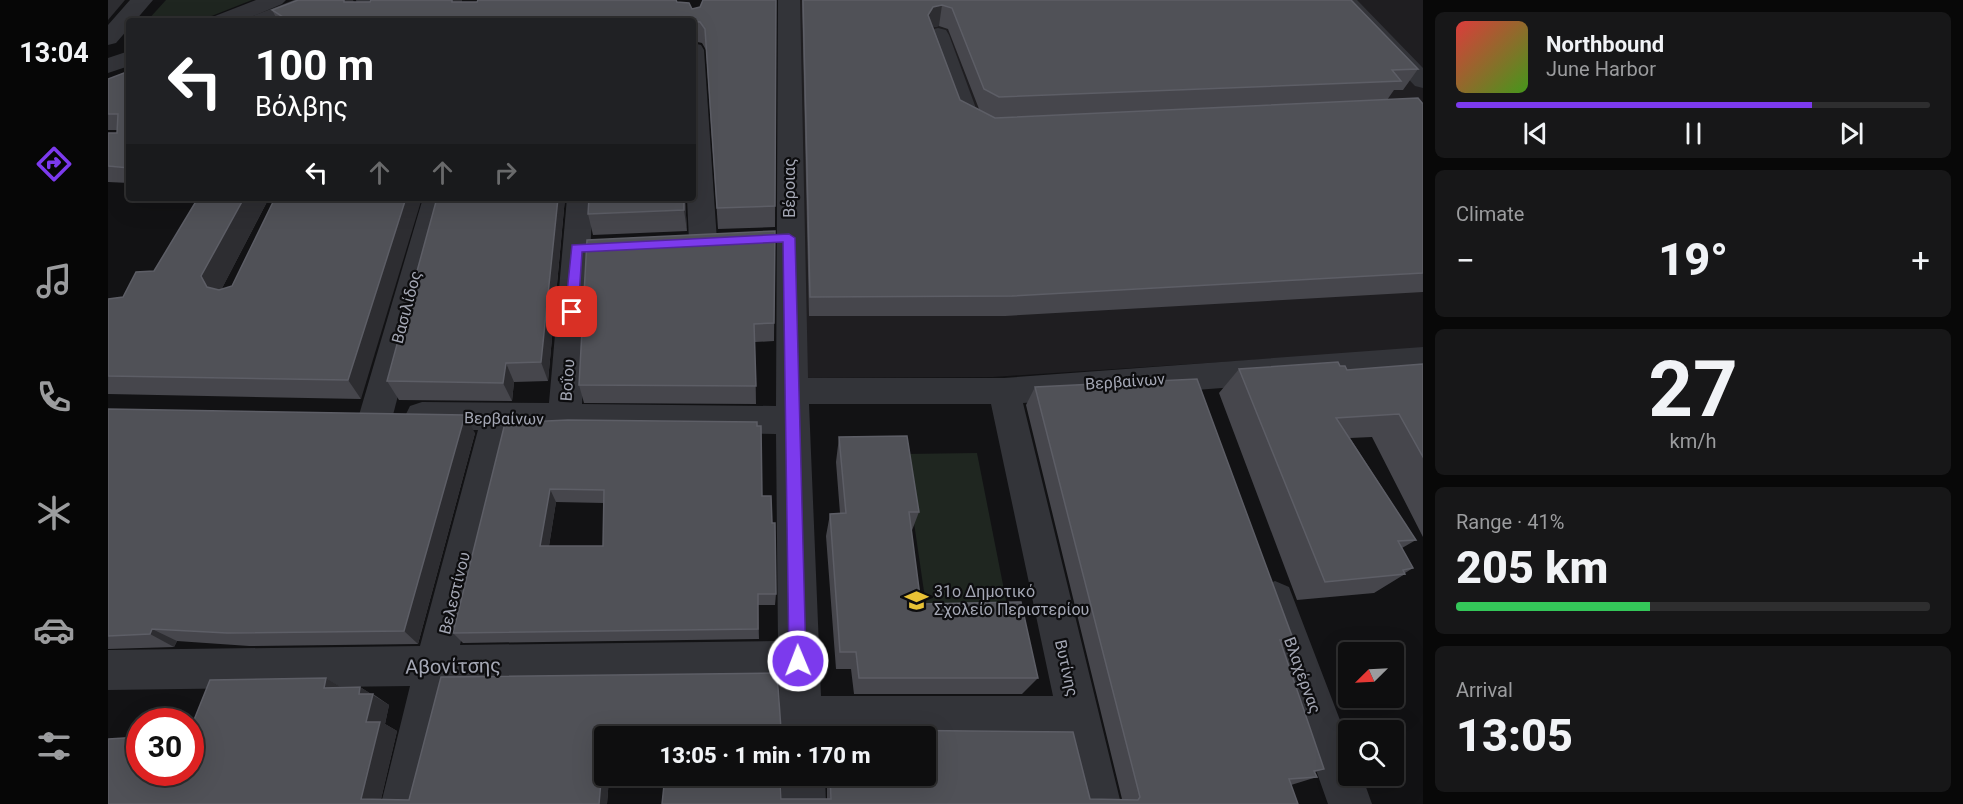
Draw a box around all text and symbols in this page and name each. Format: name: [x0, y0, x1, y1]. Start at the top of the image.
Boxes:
text: Northbound: [1546, 32, 1664, 57]
text: 13:04: [19, 37, 89, 69]
text: 100 m: [255, 41, 374, 90]
icon: left: [156, 42, 234, 120]
text: June Harbor: [1546, 57, 1656, 81]
text: Βόλβης: [255, 91, 348, 123]
icon: previous: [1519, 117, 1552, 150]
icon: pause: [1677, 117, 1710, 150]
icon: next: [1835, 117, 1868, 150]
icon: directions: [33, 143, 75, 185]
icon: left: [300, 156, 333, 189]
icon: ahead: [363, 156, 396, 189]
icon: ahead: [426, 156, 459, 189]
icon: right: [489, 156, 522, 189]
street label: Βέροιας: [780, 158, 799, 218]
text: Climate: [1456, 202, 1524, 226]
text: 19°: [1658, 233, 1728, 286]
text: −: [1456, 241, 1475, 280]
text: +: [1911, 241, 1930, 280]
icon: music: [33, 260, 75, 302]
street label: Βασιλίδος: [388, 269, 425, 345]
pin: [546, 286, 597, 337]
icon: arrive: [555, 295, 588, 328]
text: 27: [1648, 344, 1738, 435]
street label: Βοΐου: [557, 358, 578, 402]
street label: Βερβαίνων: [1084, 369, 1166, 394]
icon: phone: [33, 376, 75, 418]
street label: Βερβαίνων: [464, 408, 544, 429]
text: km/h: [1670, 429, 1716, 453]
icon: climate: [33, 492, 75, 534]
text: Range · 41%: [1456, 510, 1564, 534]
text: 205 km: [1456, 541, 1608, 594]
street label: Βελεστίνου: [435, 550, 474, 636]
place label: 31ο Δημοτικό Σχολείο Περιστερίου: [934, 582, 1089, 619]
school or university icon: 31ο Δημοτικό Σχολείο Περιστερίου: [903, 587, 929, 613]
icon: car: [33, 609, 75, 651]
position arrow: [766, 629, 830, 693]
street label: Βλαχέρνας: [1280, 634, 1325, 716]
street label: Βυτίνης: [1051, 638, 1082, 698]
north arrow: [1338, 642, 1404, 708]
map controls: [1338, 642, 1404, 786]
street label: Αβονίτσης: [405, 653, 501, 679]
text: Arrival: [1456, 678, 1513, 702]
speed limit sign: 30: [126, 708, 204, 786]
text: 13:05: [1456, 709, 1573, 762]
button: search: [1338, 720, 1404, 786]
icon: filters: [33, 725, 75, 767]
text: 13:05 · 1 min · 170 m: [660, 743, 870, 768]

